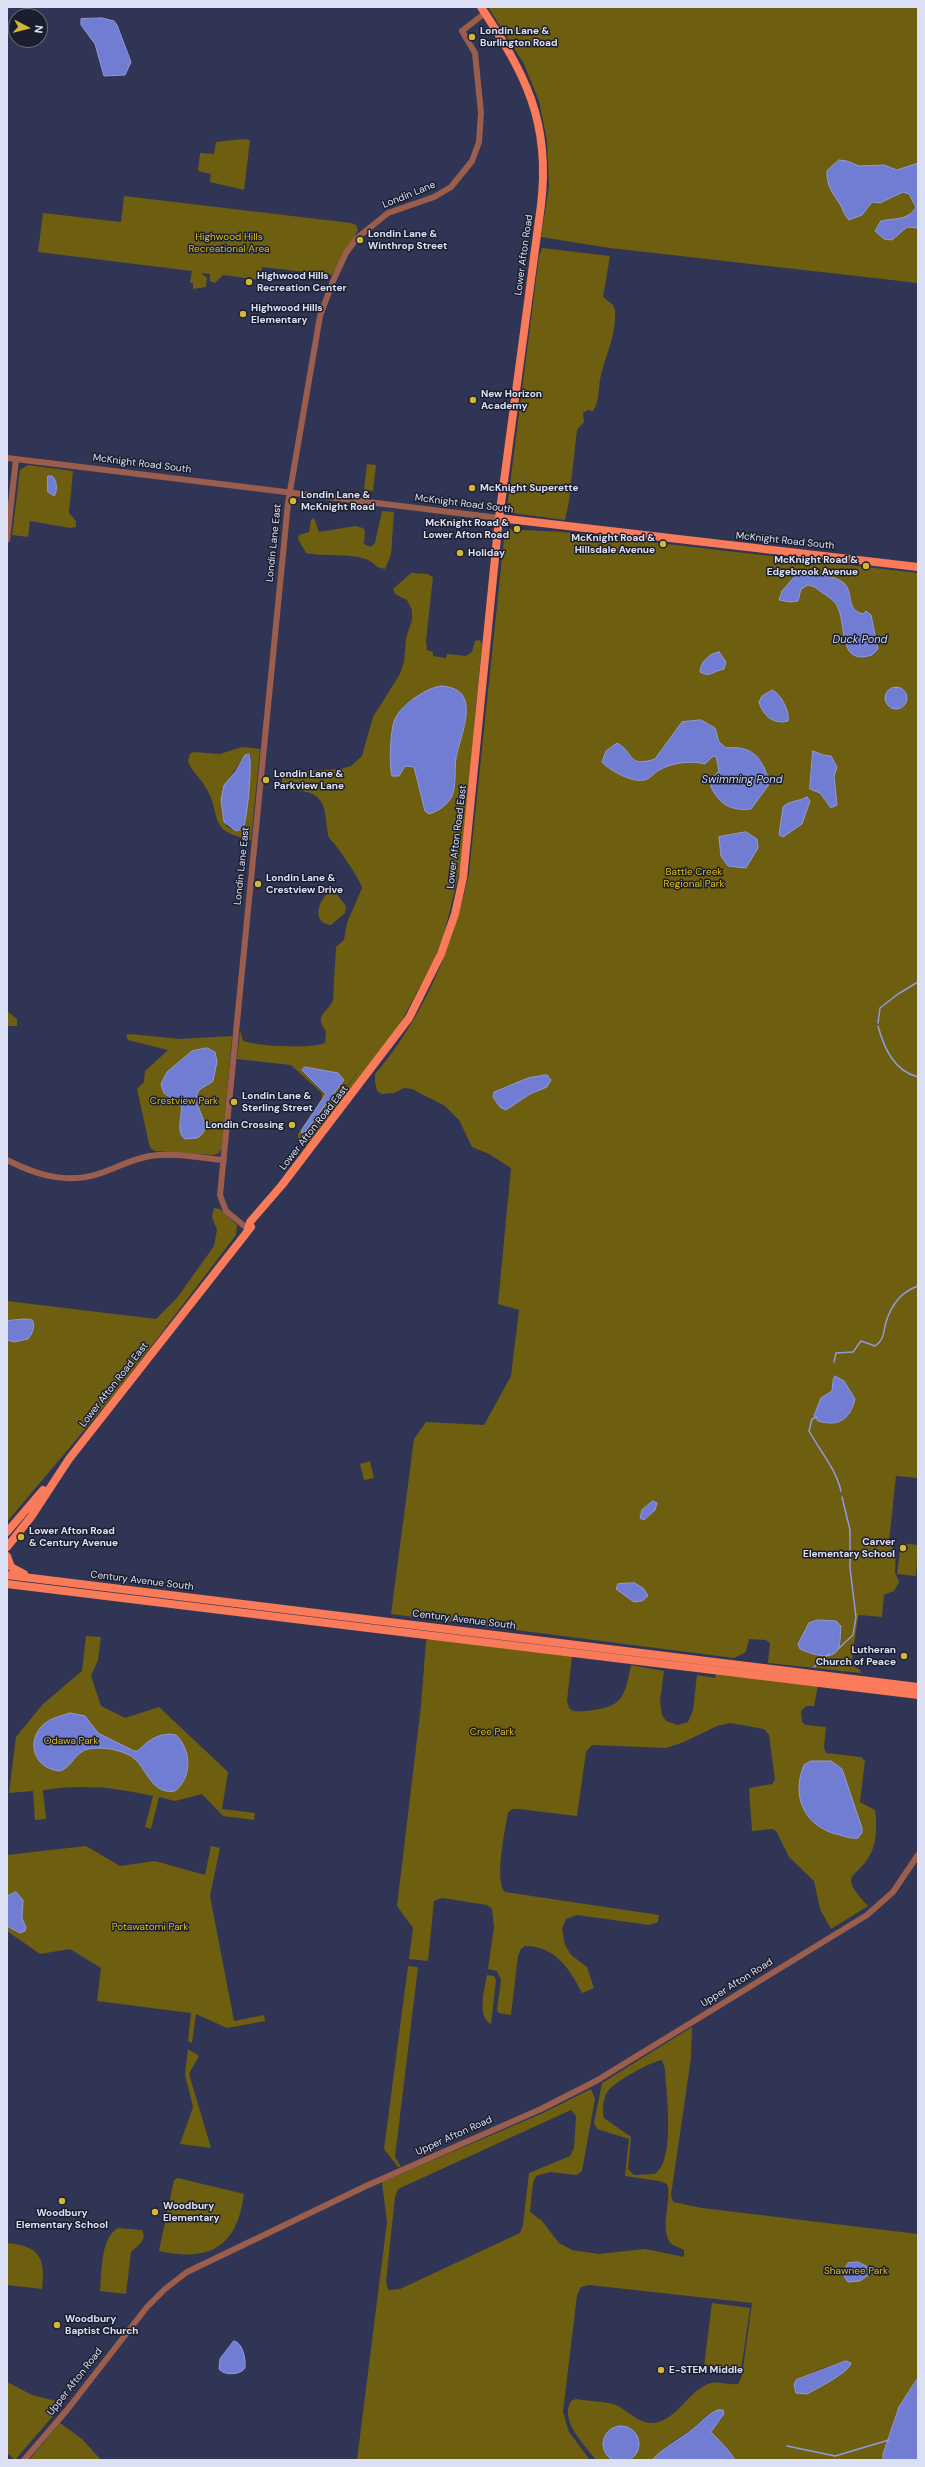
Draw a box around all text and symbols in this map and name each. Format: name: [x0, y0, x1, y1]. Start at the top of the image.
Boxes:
north arrow: [8, 8, 48, 48]
text: N: [31, 25, 46, 34]
place label: Londin Lane & Burlington Road: [480, 25, 558, 48]
marker: Londin Lane & Burlington Road: [467, 32, 477, 42]
street label: Londin Lane: [381, 179, 437, 211]
street label: Lower Afton Road: [512, 214, 536, 296]
place label: Londin Lane & Winthrop Street: [368, 228, 447, 252]
park label: Highwood Hills Recreational Area: [188, 231, 270, 254]
marker: Londin Lane & Winthrop Street: [355, 235, 365, 245]
place label: Highwood Hills Recreation Center: [257, 270, 347, 294]
marker: Highwood Hills Recreation Center: [244, 277, 254, 287]
place label: Highwood Hills Elementary: [251, 302, 323, 326]
marker: Highwood Hills Elementary: [238, 309, 248, 319]
place label: New Horizon Academy: [481, 388, 542, 412]
marker: New Horizon Academy: [468, 395, 478, 405]
street label: McKnight Road South: [92, 452, 192, 476]
place label: McKnight Superette: [480, 482, 578, 494]
marker: McKnight Superette: [467, 483, 477, 493]
place label: Londin Lane & McKnight Road: [301, 489, 375, 512]
street label: McKnight Road South: [414, 492, 514, 516]
marker: Londin Lane & McKnight Road: [288, 496, 298, 506]
street label: Londin Lane East: [264, 503, 284, 583]
place label: McKnight Road & Lower Afton Road: [423, 517, 509, 540]
marker: McKnight Road & Lower Afton Road: [512, 524, 522, 534]
street label: McKnight Road South: [735, 530, 835, 552]
place label: McKnight Road & Hillsdale Avenue: [571, 532, 655, 556]
marker: McKnight Road & Hillsdale Avenue: [658, 539, 668, 549]
place label: Holiday: [468, 547, 505, 559]
marker: Holiday: [455, 548, 465, 558]
place label: McKnight Road & Edgebrook Avenue: [767, 554, 858, 578]
marker: McKnight Road & Edgebrook Avenue: [861, 561, 871, 571]
water label: Duck Pond: [833, 633, 887, 647]
place label: Londin Lane & Parkview Lane: [274, 768, 344, 792]
water label: Swimming Pond: [702, 773, 782, 787]
marker: Londin Lane & Parkview Lane: [261, 775, 271, 785]
street label: Lower Afton Road East: [445, 785, 469, 889]
street label: Londin Lane East: [232, 826, 252, 906]
park label: Battle Creek Regional Park: [663, 866, 725, 890]
place label: Londin Lane & Crestview Drive: [266, 872, 343, 896]
marker: Londin Lane & Crestview Drive: [253, 879, 263, 889]
street label: Lower Afton Road East: [277, 1083, 351, 1173]
place label: Londin Lane & Sterling Street: [242, 1090, 313, 1114]
park label: Crestview Park: [150, 1095, 218, 1107]
marker: Londin Lane & Sterling Street: [229, 1097, 239, 1107]
place label: Londin Crossing: [206, 1119, 284, 1131]
marker: Londin Crossing: [287, 1120, 297, 1130]
street label: Lower Afton Road East: [77, 1340, 151, 1430]
place label: Lower Afton Road & Century Avenue: [29, 1525, 118, 1548]
marker: Lower Afton Road & Century Avenue: [16, 1532, 26, 1542]
place label: Carver Elementary School: [803, 1536, 895, 1560]
marker: Carver Elementary School: [898, 1543, 908, 1553]
street label: Century Avenue South: [90, 1569, 194, 1593]
street label: Century Avenue South: [412, 1608, 516, 1632]
place label: Lutheran Church of Peace: [816, 1644, 896, 1668]
marker: Lutheran Church of Peace: [899, 1651, 909, 1661]
park label: Cree Park: [470, 1726, 514, 1738]
park label: Odawa Park: [44, 1735, 98, 1747]
park label: Potawatomi Park: [112, 1921, 188, 1933]
street label: Upper Afton Road: [699, 1956, 775, 2010]
street label: Upper Afton Road: [414, 2114, 494, 2158]
marker: Woodbury Elementary School: [57, 2196, 67, 2206]
place label: Woodbury Elementary: [163, 2200, 219, 2224]
place label: Woodbury Elementary School: [16, 2207, 108, 2230]
marker: Woodbury Elementary: [150, 2207, 160, 2217]
park label: Shawnee Park: [824, 2265, 888, 2277]
place label: Woodbury Baptist Church: [65, 2313, 138, 2336]
marker: Woodbury Baptist Church: [52, 2320, 62, 2330]
street label: Upper Afton Road: [45, 2346, 105, 2418]
place label: E-STEM Middle: [669, 2364, 743, 2376]
marker: E-STEM Middle: [656, 2365, 666, 2375]

